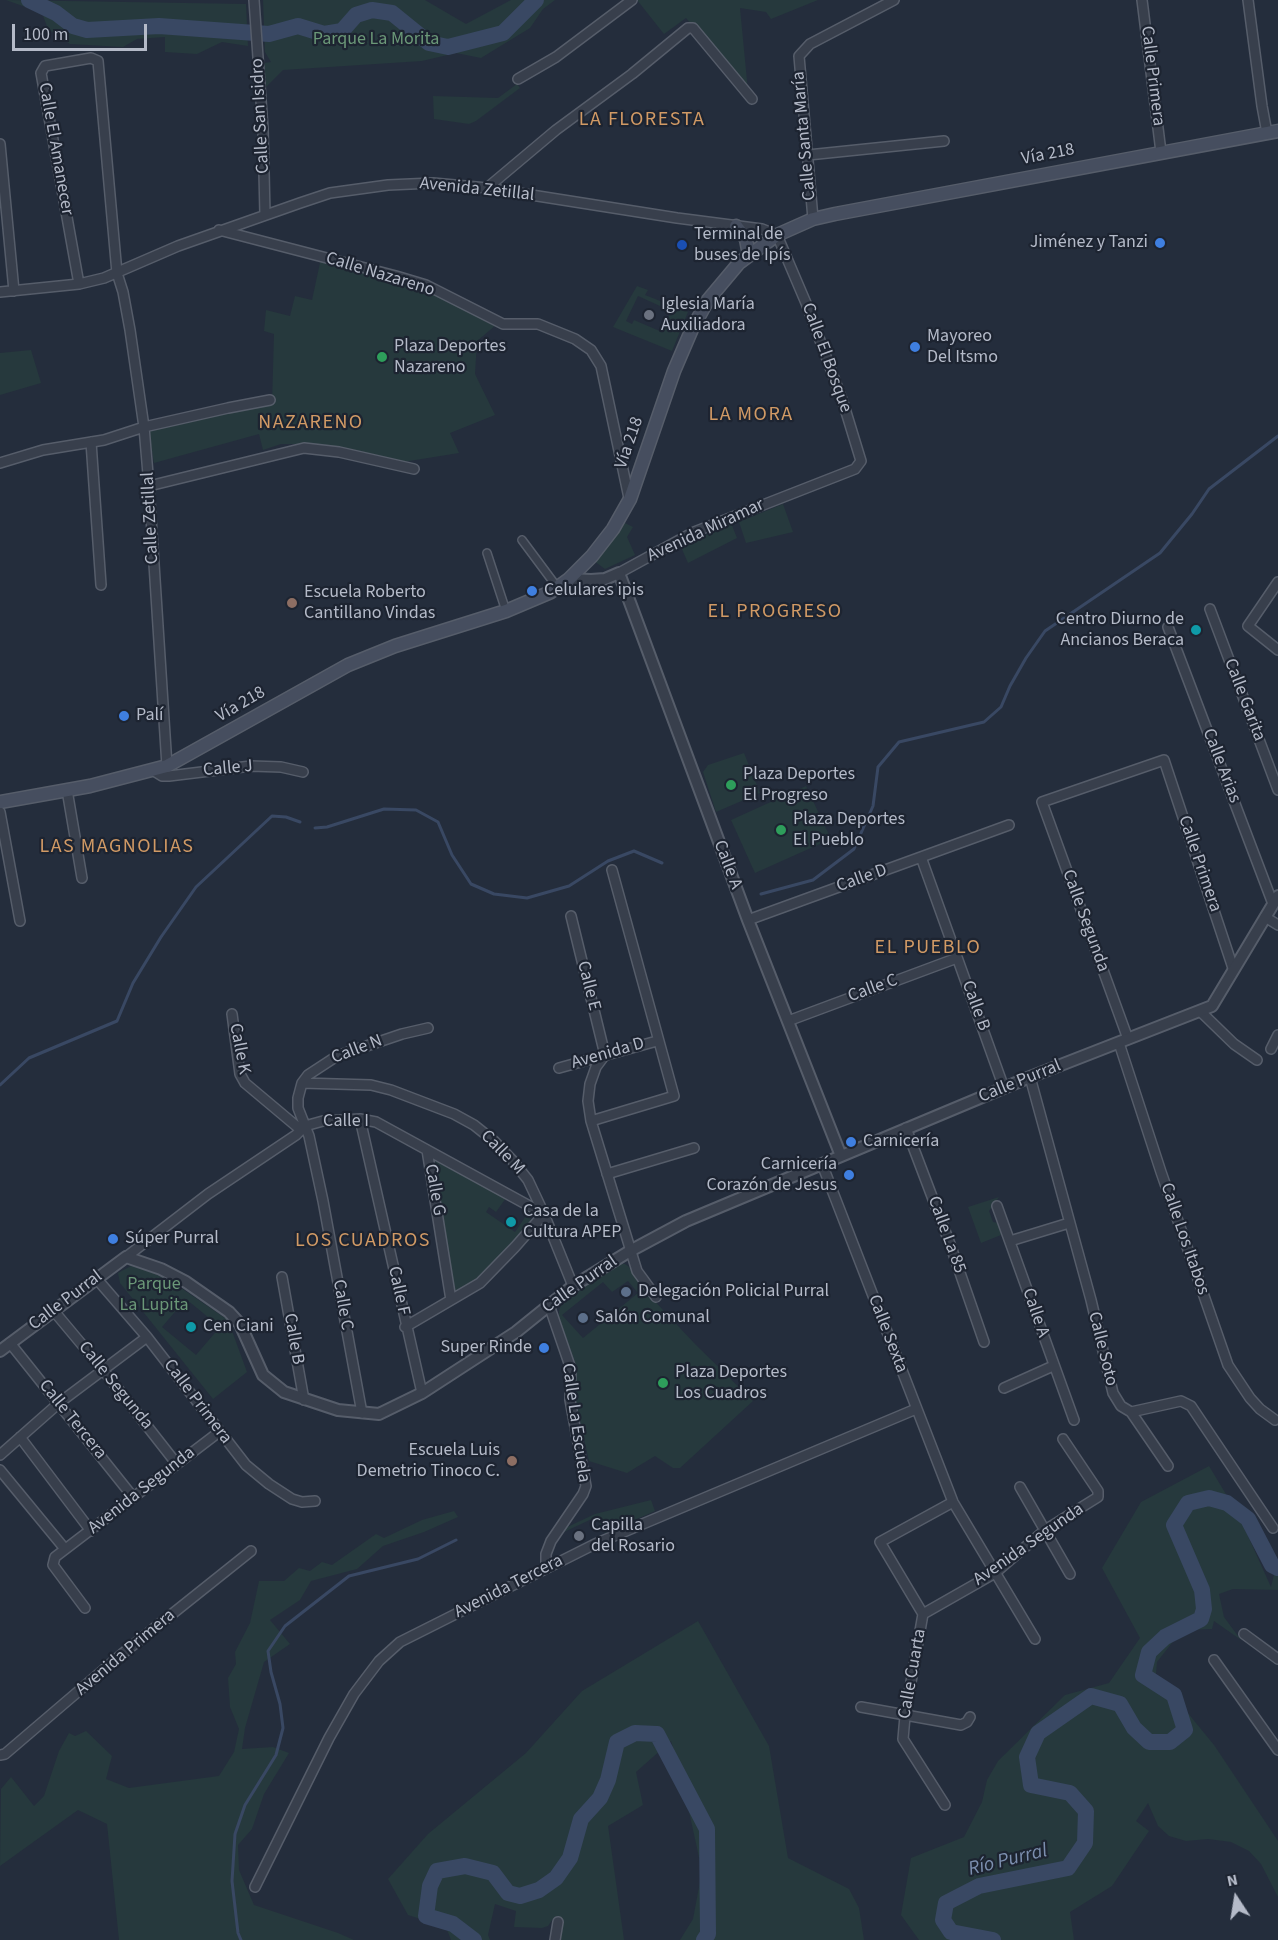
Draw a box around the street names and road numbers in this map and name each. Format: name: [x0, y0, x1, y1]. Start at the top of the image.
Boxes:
street label: Calle Primera: [1135, 25, 1169, 127]
street label: Calle San Isidro: [247, 58, 275, 174]
street label: Calle Santa María: [789, 70, 821, 202]
street label: Calle El Amanecer: [33, 81, 77, 217]
street label: Vía 218: [1020, 139, 1076, 171]
street label: Avenida Zetillal: [419, 173, 535, 207]
street label: Calle Nazareno: [323, 248, 437, 302]
street label: Calle El Bosque: [796, 300, 856, 416]
street label: Vía 218: [611, 414, 649, 472]
street label: Calle Zetillal: [138, 471, 164, 565]
street label: Avenida Miramar: [644, 494, 768, 568]
street label: Calle Garita: [1218, 656, 1270, 744]
street label: Vía 218: [212, 682, 270, 728]
street label: Calle Arias: [1197, 726, 1245, 806]
street label: Calle J: [202, 756, 254, 782]
street label: Calle Primera: [1172, 813, 1226, 915]
street label: Calle A: [708, 837, 746, 893]
street label: Calle D: [834, 860, 890, 898]
street label: Calle Segunda: [1057, 867, 1113, 975]
street label: Calle E: [571, 959, 605, 1013]
street label: Calle C: [845, 970, 901, 1008]
street label: Calle B: [956, 978, 994, 1034]
street label: Calle K: [223, 1022, 255, 1076]
street label: Calle N: [329, 1030, 385, 1070]
street label: Avenida D: [569, 1033, 647, 1075]
street label: Calle Purral: [976, 1056, 1064, 1108]
street label: Calle I: [323, 1111, 369, 1133]
street label: Calle M: [475, 1126, 529, 1180]
street label: Calle G: [419, 1162, 449, 1218]
street label: Calle Los Itabos: [1155, 1180, 1213, 1298]
street label: Calle La 85: [922, 1194, 970, 1276]
street label: Calle Purral: [538, 1251, 622, 1319]
street label: Calle F: [382, 1264, 414, 1318]
street label: Calle Purral: [25, 1266, 107, 1336]
street label: Calle C: [327, 1278, 357, 1332]
street label: Calle A: [1017, 1285, 1053, 1341]
street label: Calle Sexta: [862, 1292, 912, 1376]
street label: Calle Soto: [1082, 1310, 1122, 1388]
street label: Calle B: [278, 1312, 308, 1366]
street label: Calle Segunda: [73, 1338, 157, 1434]
street label: Calle Primera: [158, 1355, 236, 1449]
street label: Calle La Escuela: [556, 1362, 594, 1484]
street label: Calle Tercera: [33, 1376, 111, 1464]
street label: Avenida Segunda: [84, 1442, 200, 1540]
street label: Avenida Segunda: [970, 1499, 1088, 1591]
street label: Avenida Tercera: [451, 1550, 567, 1624]
street label: Avenida Primera: [72, 1605, 180, 1701]
street label: Calle Cuarta: [894, 1627, 932, 1721]

